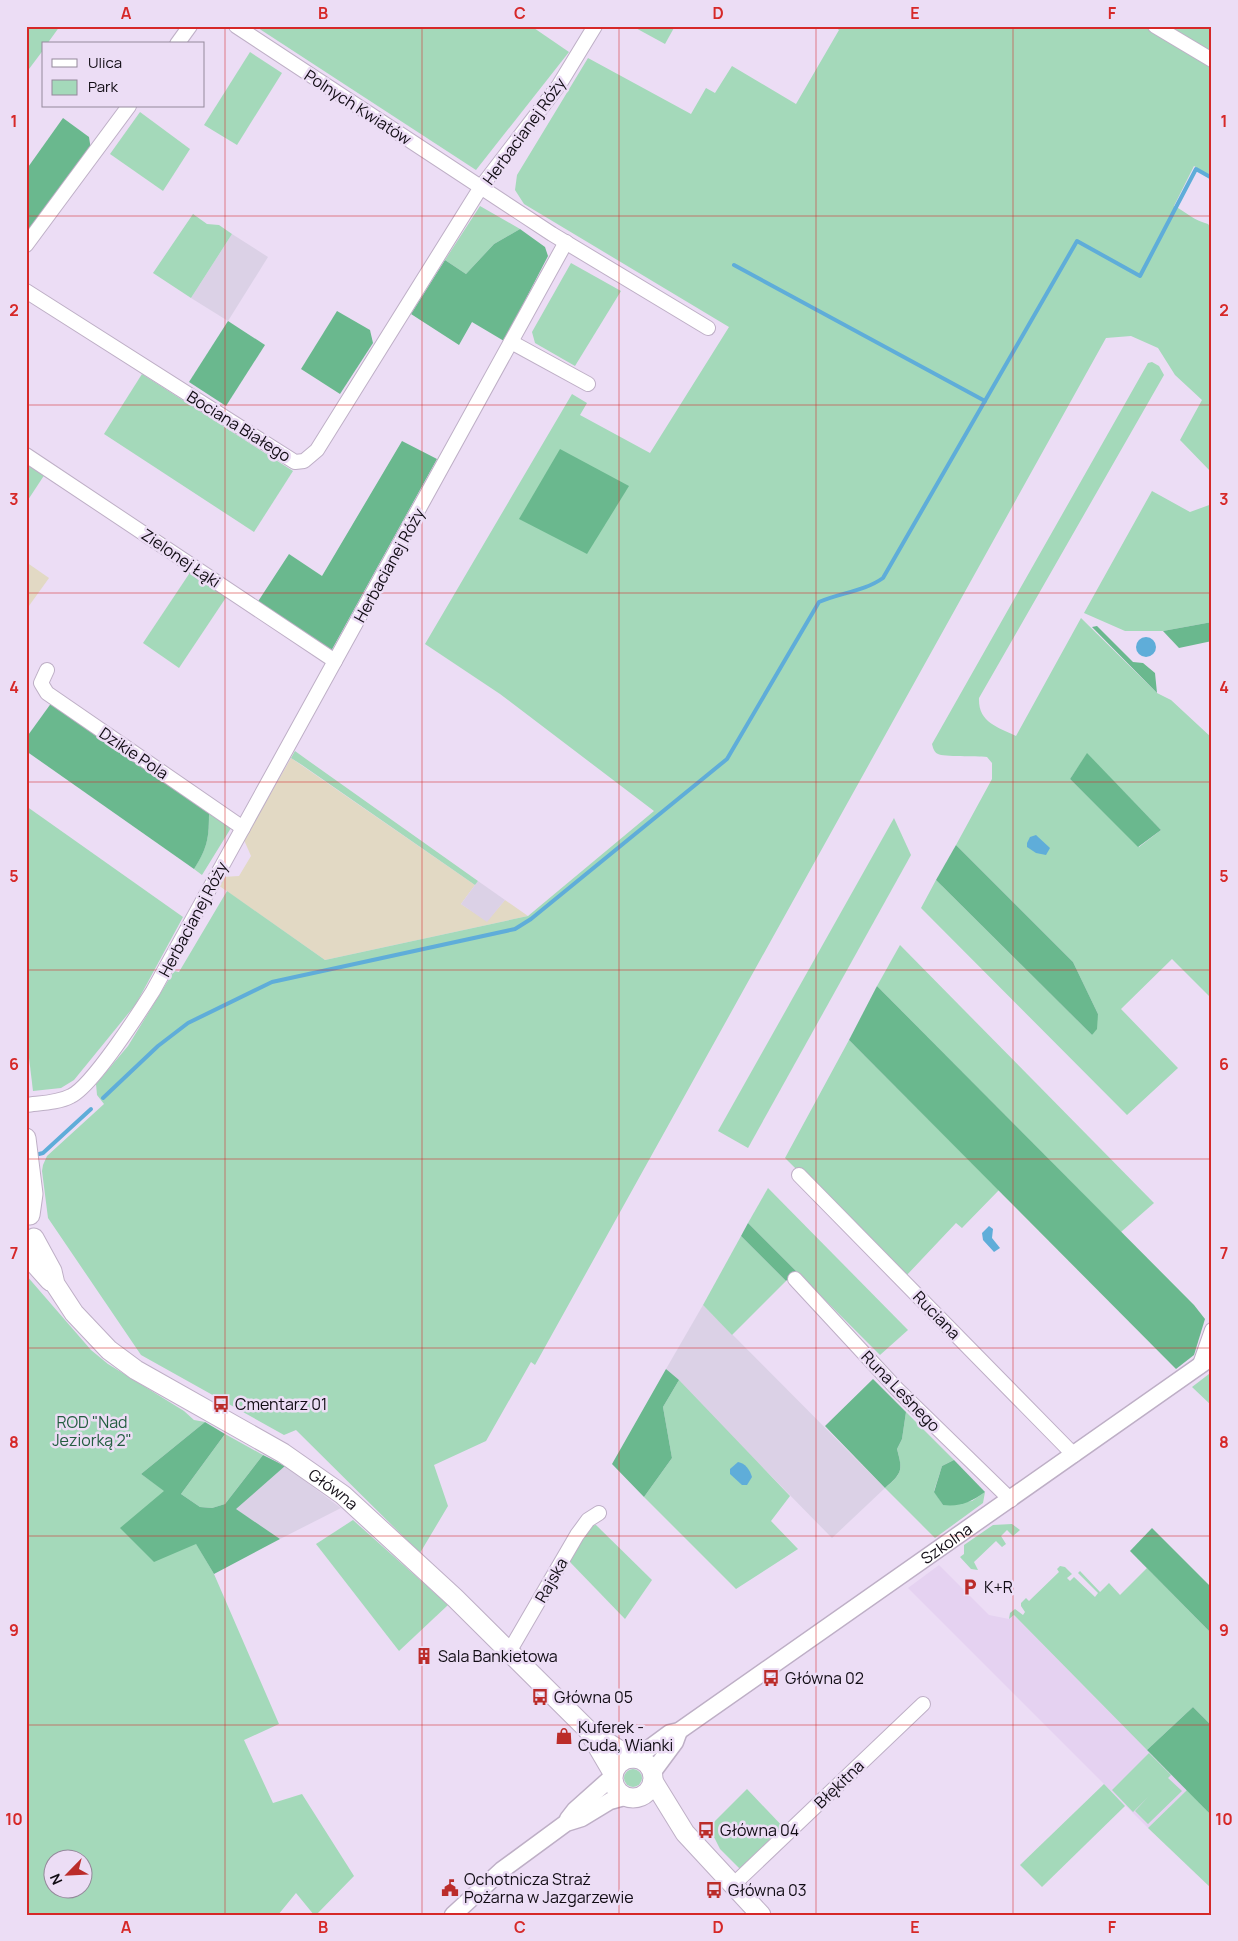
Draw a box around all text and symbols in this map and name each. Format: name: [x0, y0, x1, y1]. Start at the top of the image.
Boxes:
text: A: [121, 2, 132, 24]
text: B: [318, 2, 328, 24]
text: C: [514, 2, 526, 24]
text: D: [712, 2, 724, 24]
text: E: [910, 2, 920, 24]
text: F: [1108, 2, 1117, 24]
legend: [42, 42, 205, 108]
text: Ulica: [88, 52, 122, 73]
street label: Polnych Kwiatów: [300, 64, 416, 150]
street label: Herbacianej Róży: [478, 72, 571, 189]
text: Park: [88, 76, 118, 97]
text: 1: [10, 110, 18, 132]
text: 1: [1220, 110, 1228, 132]
text: 2: [9, 299, 19, 321]
text: 2: [1219, 299, 1229, 321]
street label: Bociana Białego: [183, 385, 295, 467]
text: 3: [9, 488, 19, 510]
text: 3: [1219, 488, 1229, 510]
street label: Herbacianej Róży: [348, 503, 430, 626]
street label: Zielonej Łąki: [137, 523, 225, 593]
text: 4: [9, 676, 19, 698]
text: 4: [1219, 676, 1229, 698]
street label: Dzikie Pola: [95, 722, 173, 784]
street label: Herbacianej Róży: [153, 857, 233, 980]
text: 5: [9, 865, 19, 887]
text: 5: [1219, 865, 1229, 887]
text: 6: [9, 1053, 19, 1075]
text: 6: [1219, 1053, 1229, 1075]
text: 7: [10, 1242, 18, 1264]
text: 7: [1220, 1242, 1228, 1264]
street label: Ruciana: [909, 1286, 965, 1344]
street label: Runa Leśnego: [857, 1346, 945, 1436]
place label: Cmentarz 01: [235, 1393, 327, 1415]
bus stop icon: Cmentarz 01: [211, 1394, 231, 1414]
park label: ROD "Nad Jeziorką 2": [52, 1411, 132, 1451]
text: 8: [9, 1431, 19, 1453]
text: 8: [1219, 1431, 1229, 1453]
street label: Główna: [304, 1463, 363, 1515]
street label: Szkolna: [916, 1518, 976, 1569]
street label: Rajska: [529, 1554, 573, 1606]
place label: K+R: [984, 1576, 1013, 1598]
parking icon: K+R: [960, 1577, 980, 1597]
text: 9: [9, 1619, 19, 1641]
text: 9: [1219, 1619, 1229, 1641]
place label: Sala Bankietowa: [438, 1645, 558, 1667]
building icon: Sala Bankietowa: [414, 1646, 434, 1666]
place label: Główna 02: [785, 1667, 864, 1689]
bus stop icon: Główna 02: [761, 1668, 781, 1688]
place label: Główna 05: [554, 1686, 633, 1708]
bus stop icon: Główna 05: [530, 1687, 550, 1707]
place label: Kuferek - Cuda, Wianki: [578, 1716, 673, 1756]
shop icon: Kuferek - Cuda, Wianki: [554, 1726, 574, 1746]
street label: Błękitna: [809, 1755, 869, 1813]
text: 10: [5, 1808, 23, 1830]
text: 10: [1215, 1808, 1233, 1830]
place label: Główna 04: [720, 1819, 799, 1841]
bus stop icon: Główna 04: [696, 1820, 716, 1840]
north arrow: [42, 1848, 92, 1898]
place label: Ochotnicza Straż Pożarna w Jazgarzewie: [464, 1868, 634, 1908]
text: N: [45, 1871, 66, 1888]
public building icon: Ochotnicza Straż Pożarna w Jazgarzewie: [440, 1878, 460, 1898]
place label: Główna 03: [728, 1879, 807, 1901]
bus stop icon: Główna 03: [704, 1880, 724, 1900]
text: A: [121, 1916, 132, 1938]
text: B: [318, 1916, 328, 1938]
text: C: [514, 1916, 526, 1938]
text: D: [712, 1916, 724, 1938]
text: E: [910, 1916, 920, 1938]
text: F: [1108, 1916, 1117, 1938]

